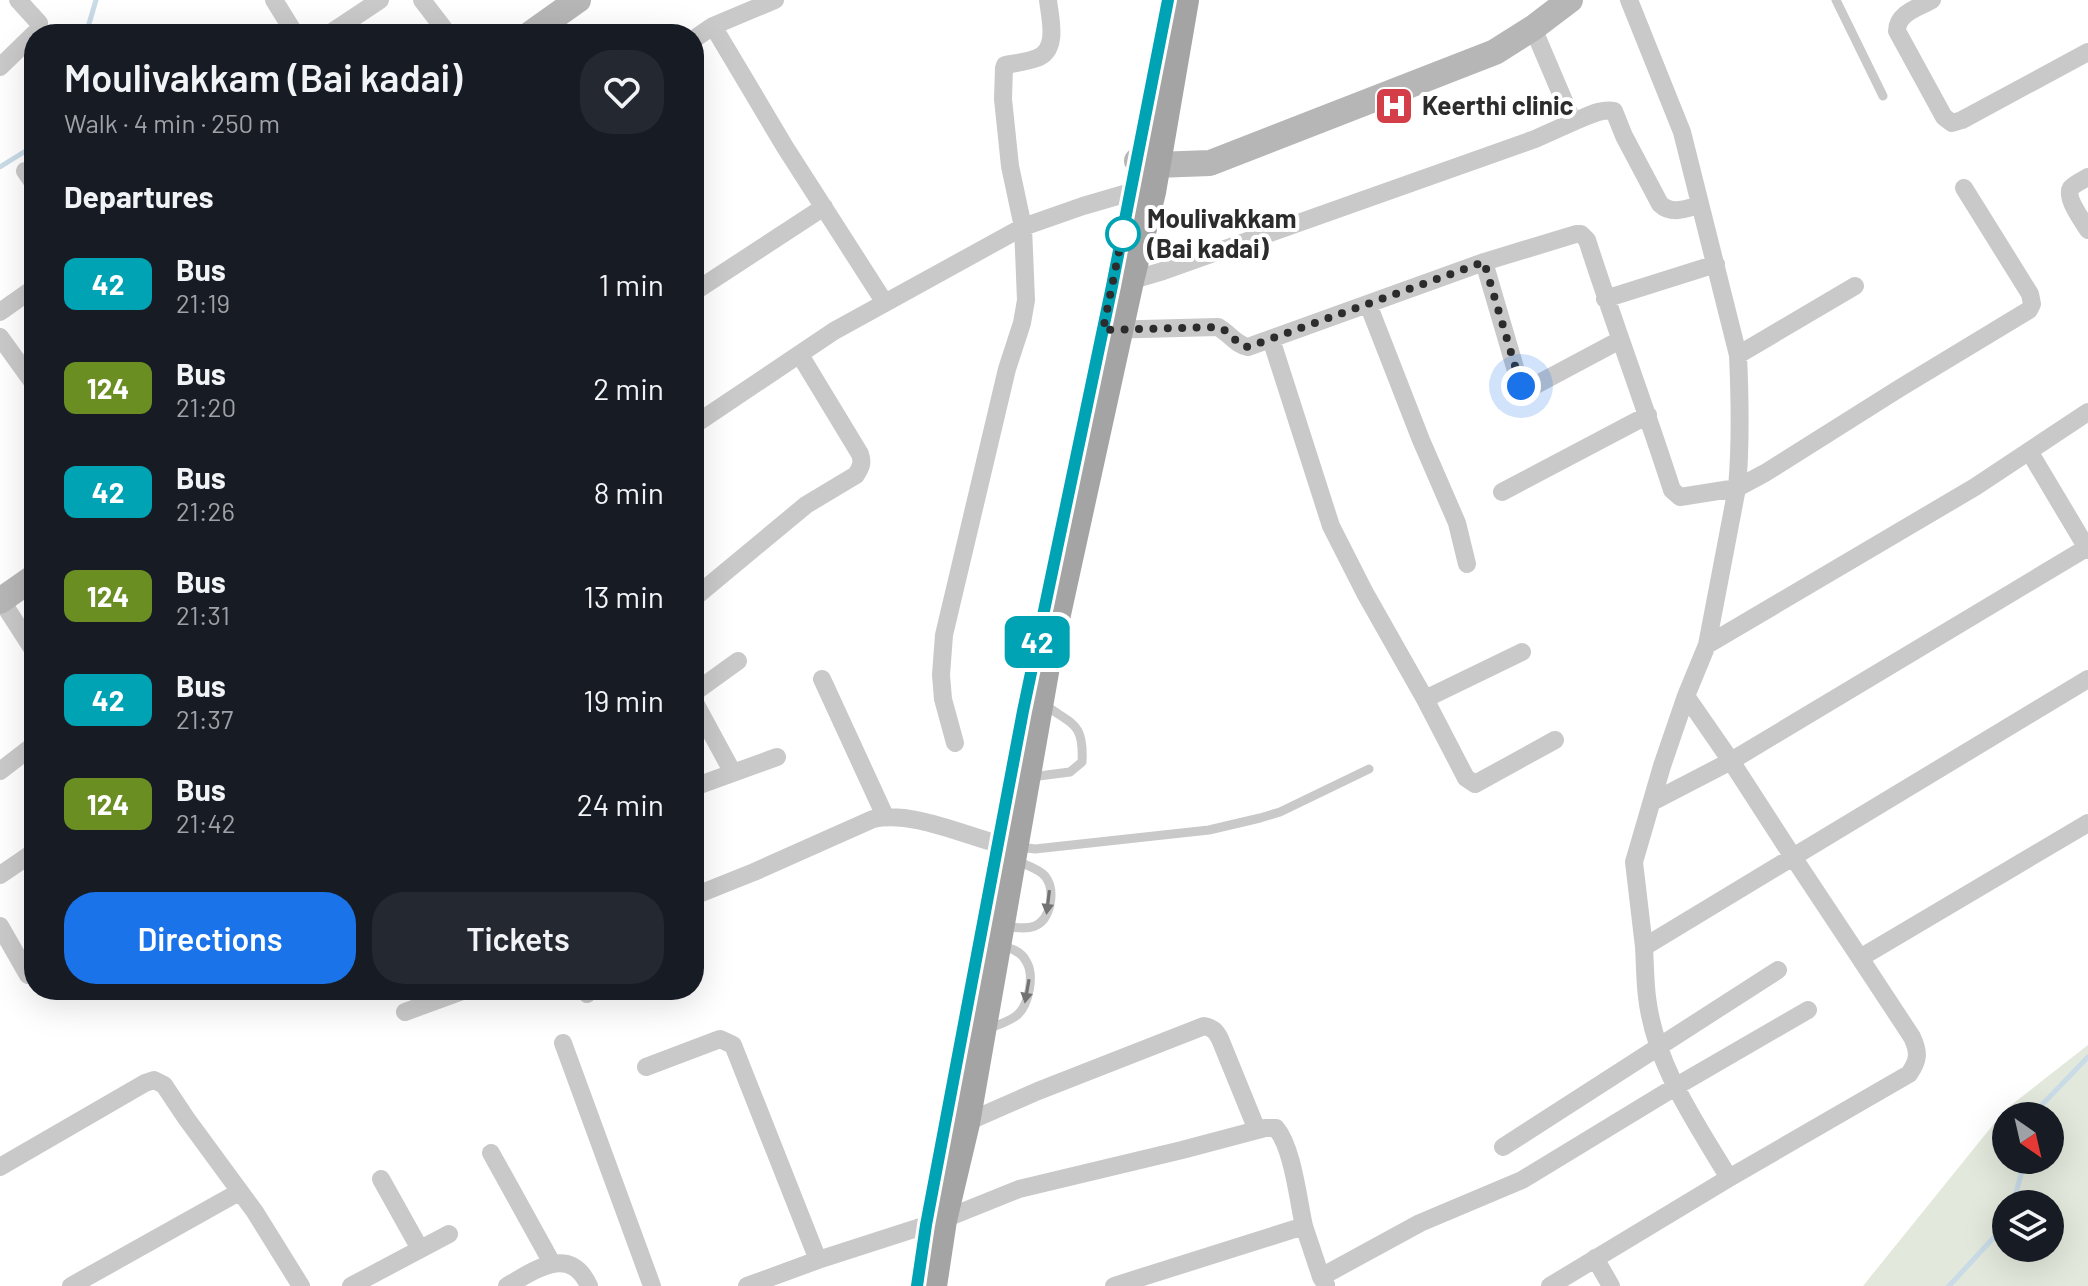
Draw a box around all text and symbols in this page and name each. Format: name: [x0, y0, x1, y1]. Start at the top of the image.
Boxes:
button: heart: [580, 50, 664, 134]
text: Moulivakkam (Bai kadai): [64, 54, 462, 100]
hospital icon: Keerthi clinic: [1373, 85, 1415, 127]
place label: Keerthi clinic: [1422, 89, 1574, 120]
text: Walk · 4 min · 250 m: [64, 107, 280, 138]
text: Departures: [64, 178, 214, 214]
place label: Moulivakkam (Bai kadai): [1146, 202, 1296, 263]
marker: Moulivakkam (Bai kadai): [1106, 217, 1140, 251]
text: Bus: [176, 251, 226, 287]
text: 1 min: [599, 266, 664, 302]
text: 42: [92, 267, 124, 301]
text: 21:19: [176, 287, 230, 318]
text: Bus: [176, 355, 226, 391]
your location: [1501, 366, 1541, 406]
text: 2 min: [593, 370, 664, 406]
text: 124: [87, 371, 129, 405]
text: 21:20: [176, 391, 236, 422]
text: Bus: [176, 459, 226, 495]
text: 8 min: [594, 474, 664, 510]
text: 42: [92, 475, 124, 509]
text: 21:26: [176, 495, 235, 526]
text: Bus: [176, 563, 226, 599]
text: 13 min: [583, 578, 664, 614]
text: 124: [87, 579, 129, 613]
text: 21:31: [176, 599, 230, 630]
line badge: 42: [1001, 616, 1073, 668]
text: 42: [1021, 625, 1053, 659]
text: Bus: [176, 667, 226, 703]
text: 19 min: [583, 682, 664, 718]
text: 42: [92, 683, 124, 717]
text: 21:37: [176, 703, 233, 734]
text: Bus: [176, 771, 226, 807]
text: 24 min: [577, 786, 664, 822]
text: 124: [87, 787, 129, 821]
text: 21:42: [176, 807, 236, 838]
one-way arrow: [1041, 890, 1054, 915]
button: Directions: [64, 892, 356, 984]
button: Tickets: [372, 892, 664, 984]
one-way arrow: [1020, 978, 1033, 1003]
north arrow: [1992, 1102, 2064, 1174]
map controls: [1992, 1102, 2064, 1262]
button: layers: [1992, 1190, 2064, 1262]

